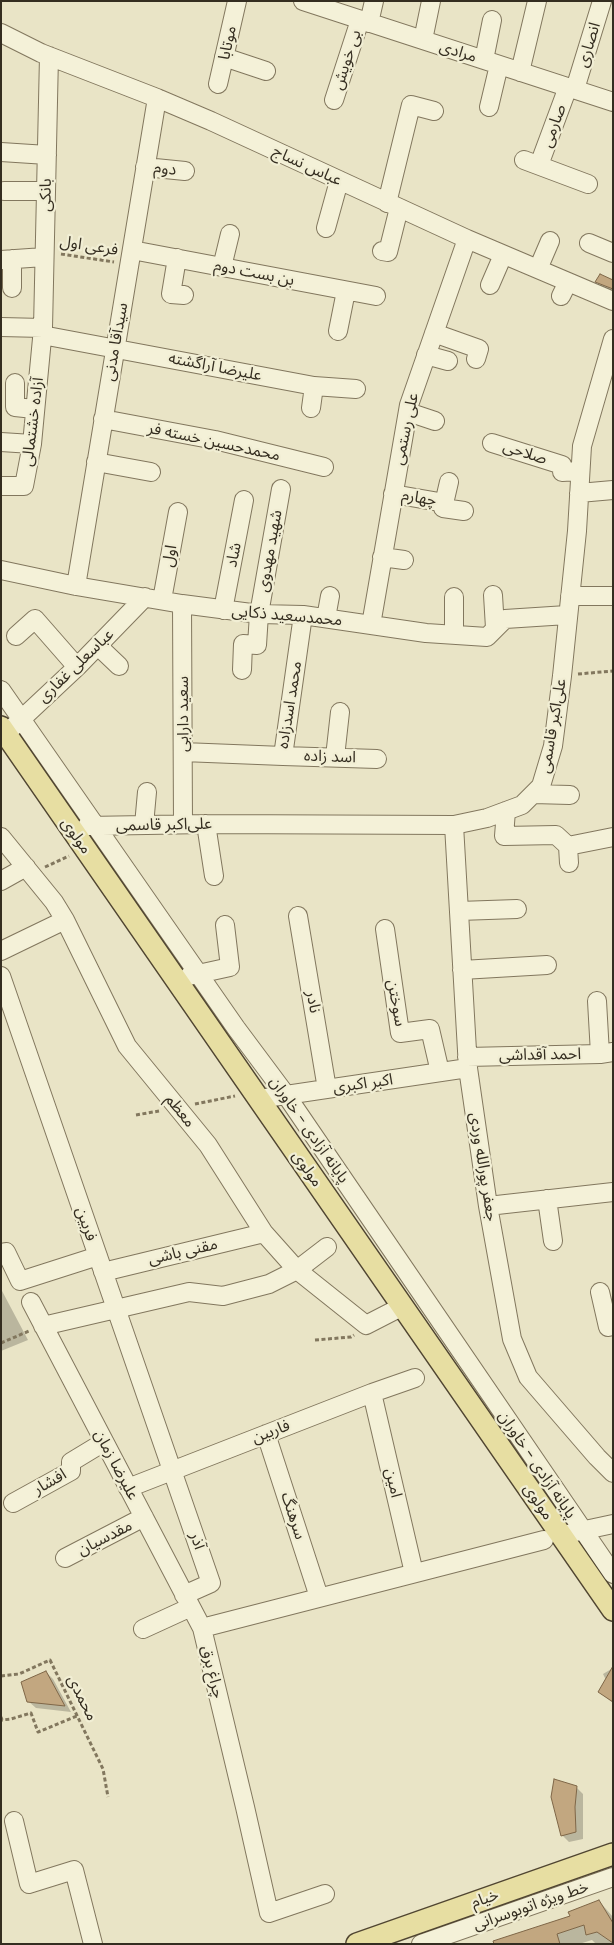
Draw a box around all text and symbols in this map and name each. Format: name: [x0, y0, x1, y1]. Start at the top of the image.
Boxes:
street label: انصاری: [573, 20, 605, 70]
street label: موتابا: [215, 24, 241, 62]
street label: بی خویش: [328, 28, 366, 92]
street label: مرادی: [437, 37, 479, 67]
street label: صارمی: [537, 102, 571, 150]
street label: عباس نساج: [269, 142, 345, 190]
street label: دوم: [153, 158, 177, 180]
street label: بانکی: [36, 178, 56, 212]
street label: فرعی اول: [58, 232, 120, 260]
street label: بن بست دوم: [212, 256, 296, 290]
street label: سیدآقا مدنی: [100, 301, 132, 383]
street label: علیرضا آراگشته: [167, 349, 263, 385]
street label: آزاده خشتمالی: [18, 376, 48, 468]
street label: علی رستمی: [389, 391, 423, 467]
street label: محمدحسین خسته فر: [146, 419, 282, 465]
street label: صلاحی: [501, 437, 549, 469]
street label: چهارم: [400, 485, 438, 511]
street label: شهید مهدوی: [253, 508, 287, 594]
street label: شاد: [222, 541, 246, 569]
street label: اول: [159, 543, 181, 569]
street label: محمدسعید ذکایی: [231, 602, 343, 630]
street label: عباسعلی غفاری: [34, 625, 118, 707]
street label: محمد اسدزاده: [274, 660, 306, 750]
street label: سعید دارابی: [173, 676, 193, 752]
street label: علی‌اکبر قاسمی: [535, 677, 571, 775]
street label: اسد زاده: [304, 746, 356, 768]
street label: مولوی: [57, 814, 95, 858]
street label: علی‌اکبر قاسمی: [116, 815, 212, 835]
street label: سوختن: [382, 978, 410, 1028]
street label: نادر: [302, 989, 324, 1015]
street label: احمد آقداشی: [499, 1045, 581, 1065]
street label: اکبر اکبری: [332, 1070, 394, 1098]
street label: پایانه آزادی - خاوران: [265, 1073, 353, 1187]
street label: معظم: [161, 1091, 199, 1131]
street label: جعفر پورالله وردی: [465, 1111, 501, 1223]
street label: مولوی: [288, 1147, 326, 1191]
street label: فربین: [71, 1204, 101, 1244]
street label: مقنی باشی: [146, 1235, 220, 1269]
street label: پایانه آزادی - خاوران: [494, 1407, 580, 1523]
street label: فاربین: [249, 1416, 293, 1448]
street label: علیرضا زمان: [89, 1427, 143, 1503]
street label: افشار: [30, 1465, 70, 1499]
street label: امین: [380, 1466, 406, 1500]
street label: مولوی: [519, 1480, 557, 1524]
street label: سرهنگ: [276, 1490, 310, 1542]
street label: مقدسیان: [74, 1516, 136, 1560]
street label: آذر: [185, 1530, 209, 1552]
street label: چراغ برق: [196, 1644, 228, 1700]
street label: محمدی: [63, 1672, 101, 1724]
street label: خط ویژه اتوبوسرانی: [471, 1877, 591, 1935]
street label: خیام: [469, 1885, 501, 1913]

